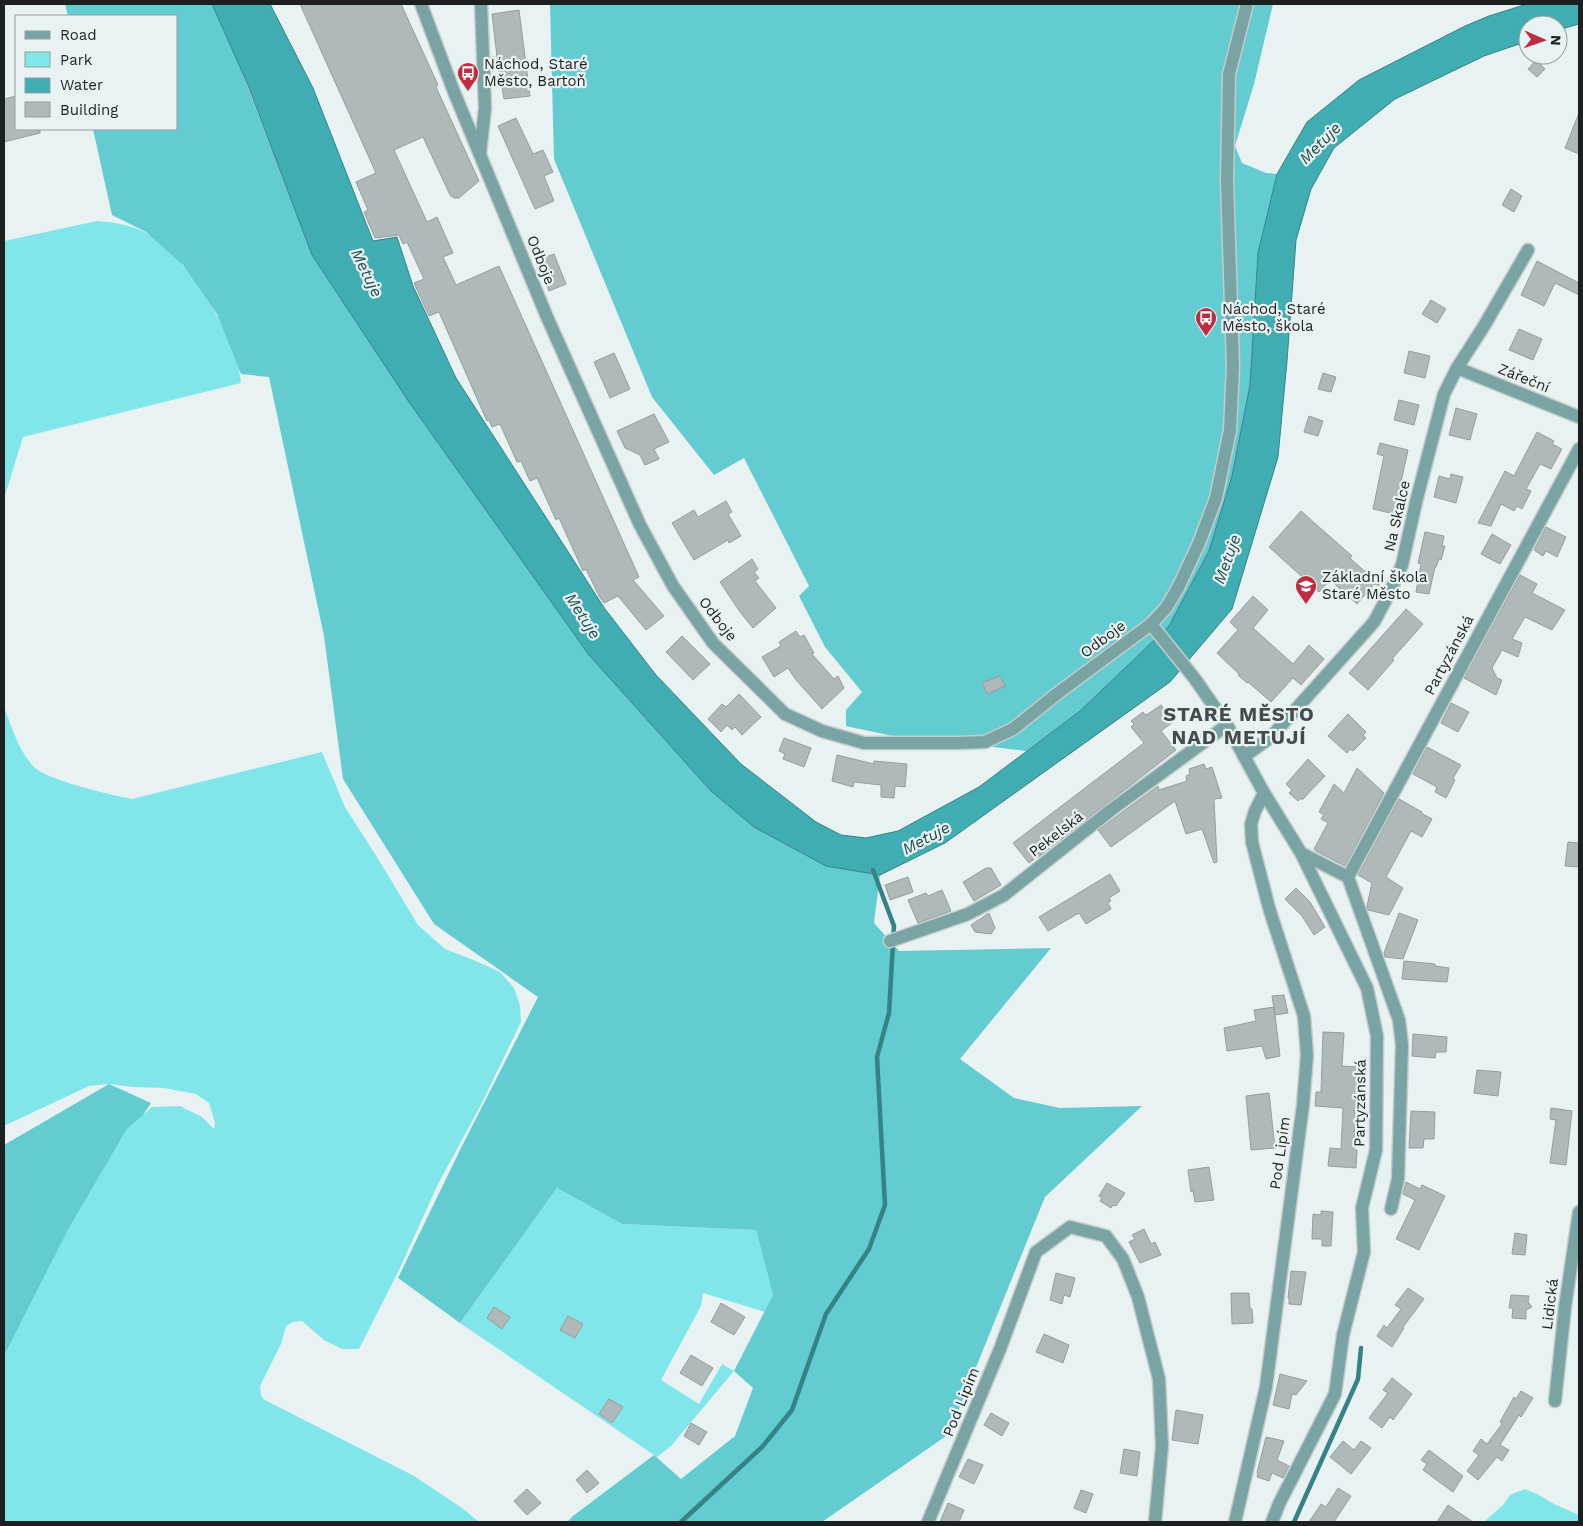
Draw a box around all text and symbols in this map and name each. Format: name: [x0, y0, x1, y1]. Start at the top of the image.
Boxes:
legend: [15, 15, 178, 130]
north arrow: [1518, 15, 1568, 65]
text: Road: [60, 26, 97, 44]
text: N: [1548, 35, 1564, 46]
text: Park: [60, 51, 93, 69]
place label: Náchod, Staré Město, Bartoň: [484, 55, 588, 90]
bus stop icon: Náchod, Staré Město, Bartoň: [456, 61, 480, 92]
text: Water: [60, 76, 103, 94]
text: Building: [60, 101, 118, 119]
water label: Metuje: [1295, 118, 1345, 168]
street label: Odboje: [523, 233, 559, 287]
water label: Metuje: [347, 246, 387, 300]
place label: Náchod, Staré Město, škola: [1222, 300, 1326, 335]
bus stop icon: Náchod, Staré Město, škola: [1194, 306, 1218, 337]
street label: Zářeční: [1496, 360, 1552, 396]
street label: Na Skalce: [1380, 479, 1414, 553]
water label: Metuje: [1209, 532, 1245, 586]
place label: Základní škola Staré Město: [1322, 568, 1428, 603]
school or university icon: Základní škola Staré Město: [1294, 574, 1318, 605]
water label: Metuje: [561, 589, 605, 643]
street label: Odboje: [695, 593, 741, 645]
street label: Partyzánská: [1420, 612, 1478, 698]
street label: Odboje: [1077, 616, 1129, 662]
district label: STARÉ MĚSTO NAD METUJÍ: [1163, 702, 1315, 749]
street label: Pekelská: [1025, 807, 1087, 861]
water label: Metuje: [899, 818, 953, 858]
street label: Partyzánská: [1350, 1058, 1370, 1147]
street label: Pod Lipím: [1266, 1116, 1294, 1190]
street label: Lidická: [1538, 1277, 1562, 1331]
street label: Pod Lipím: [939, 1365, 983, 1439]

